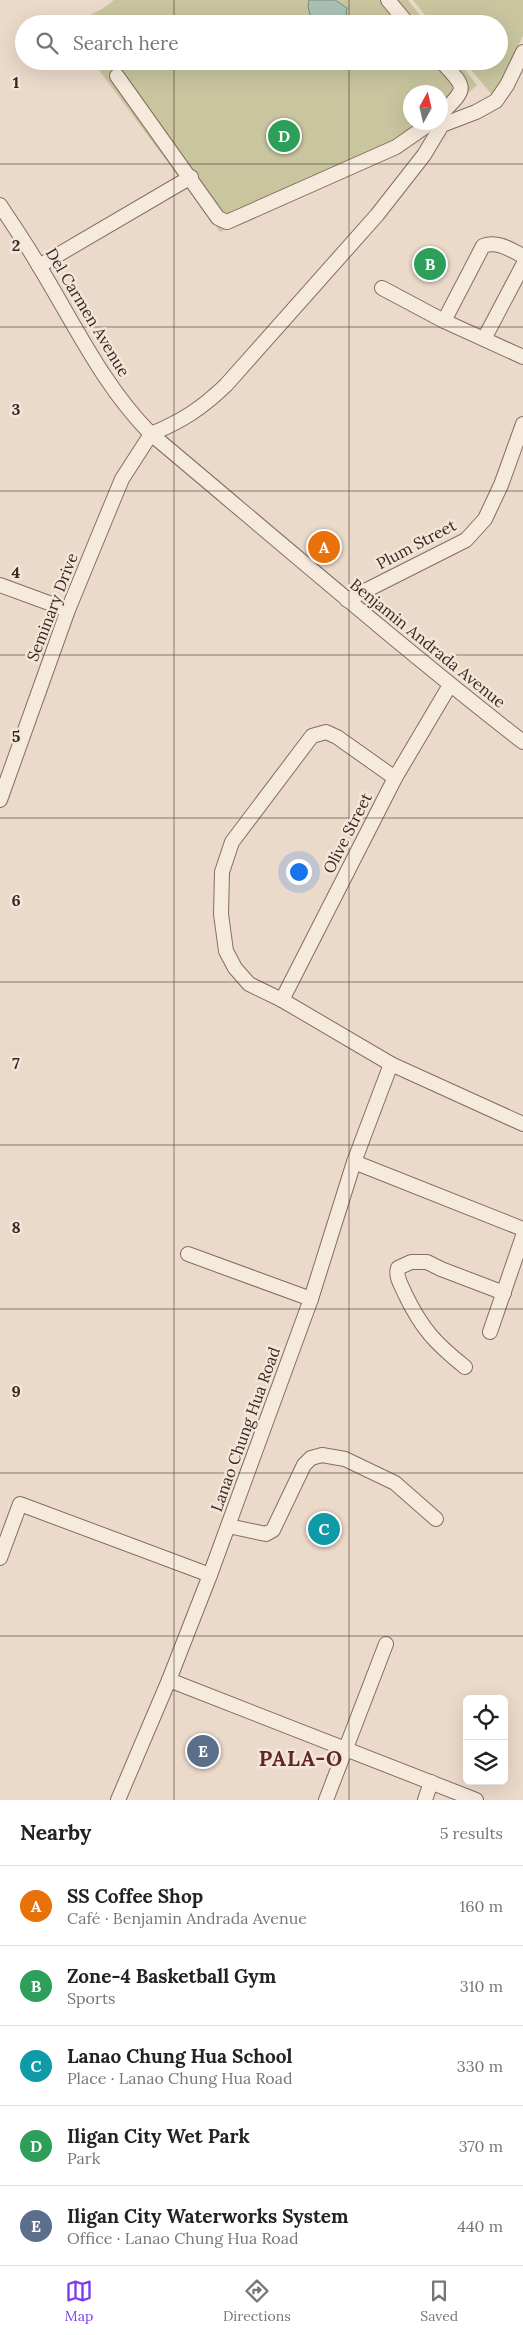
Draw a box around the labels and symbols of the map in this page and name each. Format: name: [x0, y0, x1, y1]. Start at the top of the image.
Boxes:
text: 1: [13, 72, 19, 92]
north arrow: [403, 85, 448, 130]
pin: D: [268, 117, 300, 155]
text: 2: [12, 235, 20, 255]
street label: Del Carmen Avenue: [42, 244, 135, 380]
pin: B: [414, 245, 446, 283]
text: 3: [12, 399, 21, 419]
street label: Plum Street: [373, 514, 460, 573]
pin: A: [308, 528, 340, 566]
street label: Seminary Drive: [22, 550, 82, 664]
text: 4: [12, 562, 21, 582]
street label: Benjamin Andrada Avenue: [346, 574, 510, 712]
text: 5: [12, 726, 21, 746]
street label: Olive Street: [318, 789, 376, 877]
your location: [286, 859, 312, 885]
text: 6: [11, 890, 21, 910]
text: 7: [12, 1053, 20, 1073]
text: 8: [11, 1217, 21, 1237]
street label: Lanao Chung Hua Road: [206, 1344, 284, 1514]
text: 9: [11, 1381, 21, 1401]
pin: C: [308, 1510, 340, 1548]
pin: E: [187, 1732, 219, 1770]
district label: PALA-O: [259, 1745, 343, 1772]

